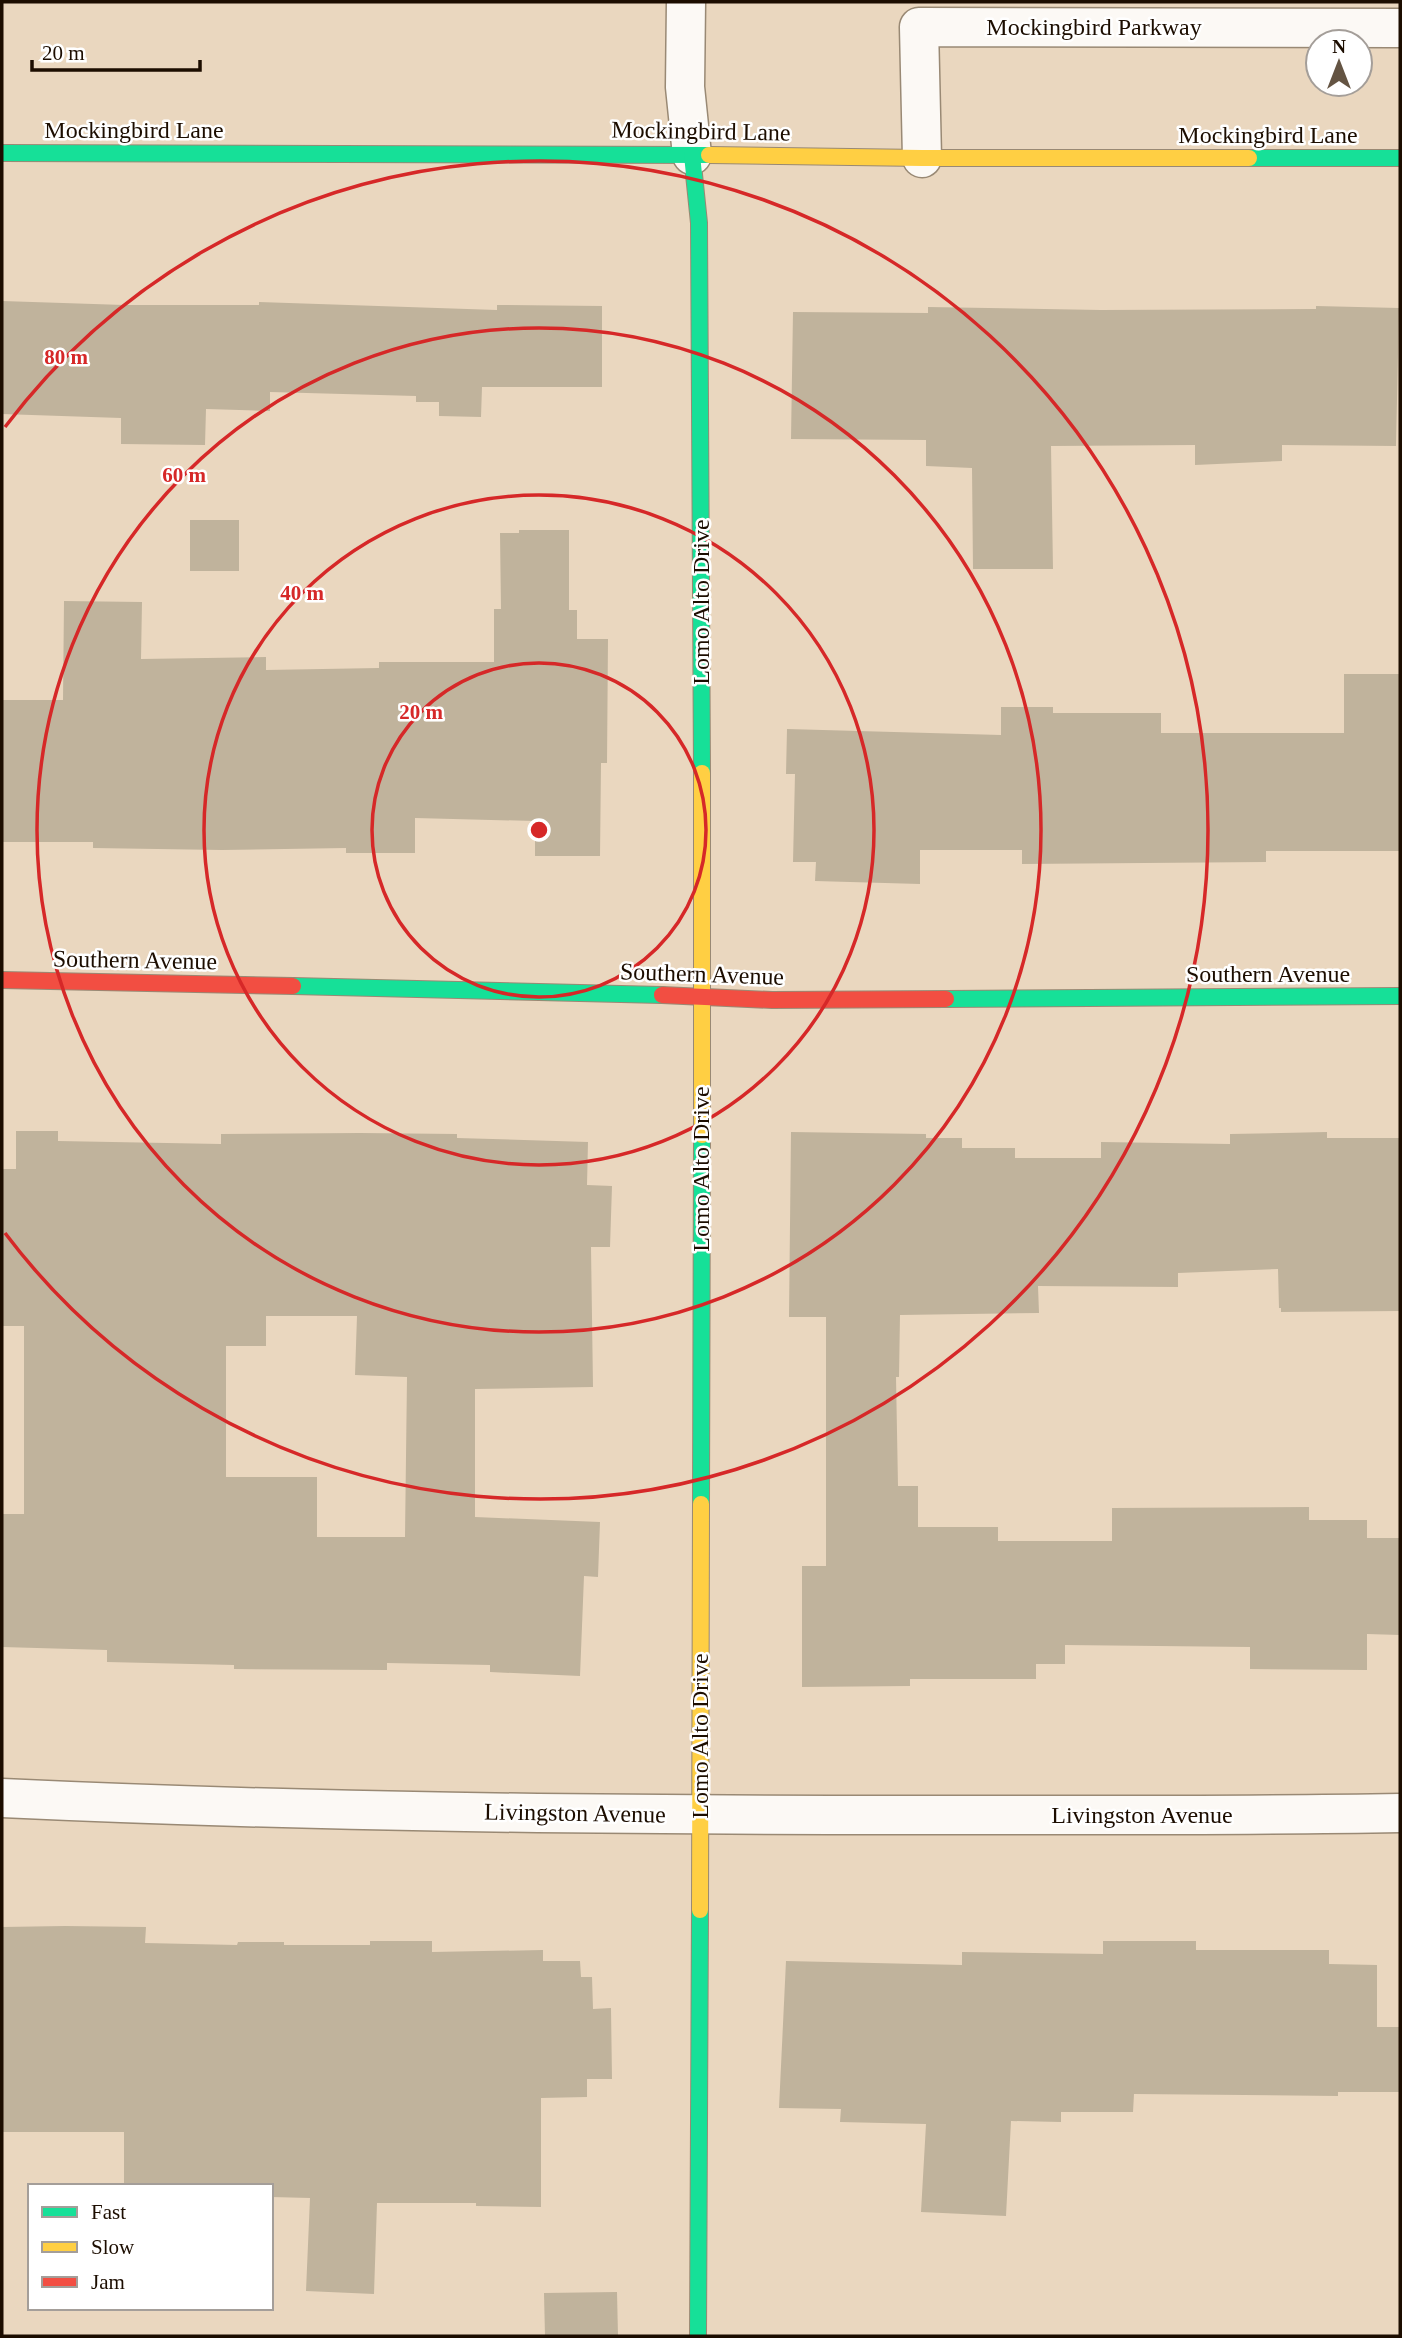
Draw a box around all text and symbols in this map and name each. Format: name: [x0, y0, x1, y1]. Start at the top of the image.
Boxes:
street label: Mockingbird Parkway: [986, 14, 1202, 40]
scale bar: [32, 28, 200, 72]
north arrow: [1304, 28, 1374, 98]
text: N: [1332, 36, 1346, 57]
text: 20 m: [42, 41, 85, 65]
street label: Mockingbird Lane: [611, 116, 791, 146]
street label: Mockingbird Lane: [44, 117, 224, 143]
street label: Mockingbird Lane: [1178, 122, 1358, 148]
text: 80 m: [44, 345, 88, 369]
text: 60 m: [162, 463, 206, 487]
street label: Lomo Alto Drive: [688, 519, 714, 685]
text: 40 m: [280, 581, 324, 605]
text: 20 m: [399, 700, 443, 724]
centre of rings: [527, 818, 551, 842]
street label: Southern Avenue: [53, 946, 217, 974]
street label: Southern Avenue: [619, 958, 785, 990]
street label: Southern Avenue: [1186, 961, 1350, 987]
street label: Lomo Alto Drive: [688, 1086, 714, 1252]
street label: Lomo Alto Drive: [687, 1653, 713, 1819]
street label: Livingston Avenue: [484, 1798, 666, 1828]
street label: Livingston Avenue: [1051, 1802, 1233, 1828]
legend: [28, 2184, 273, 2310]
text: Fast: [91, 2200, 126, 2224]
text: Slow: [91, 2235, 135, 2259]
text: Jam: [91, 2270, 125, 2294]

